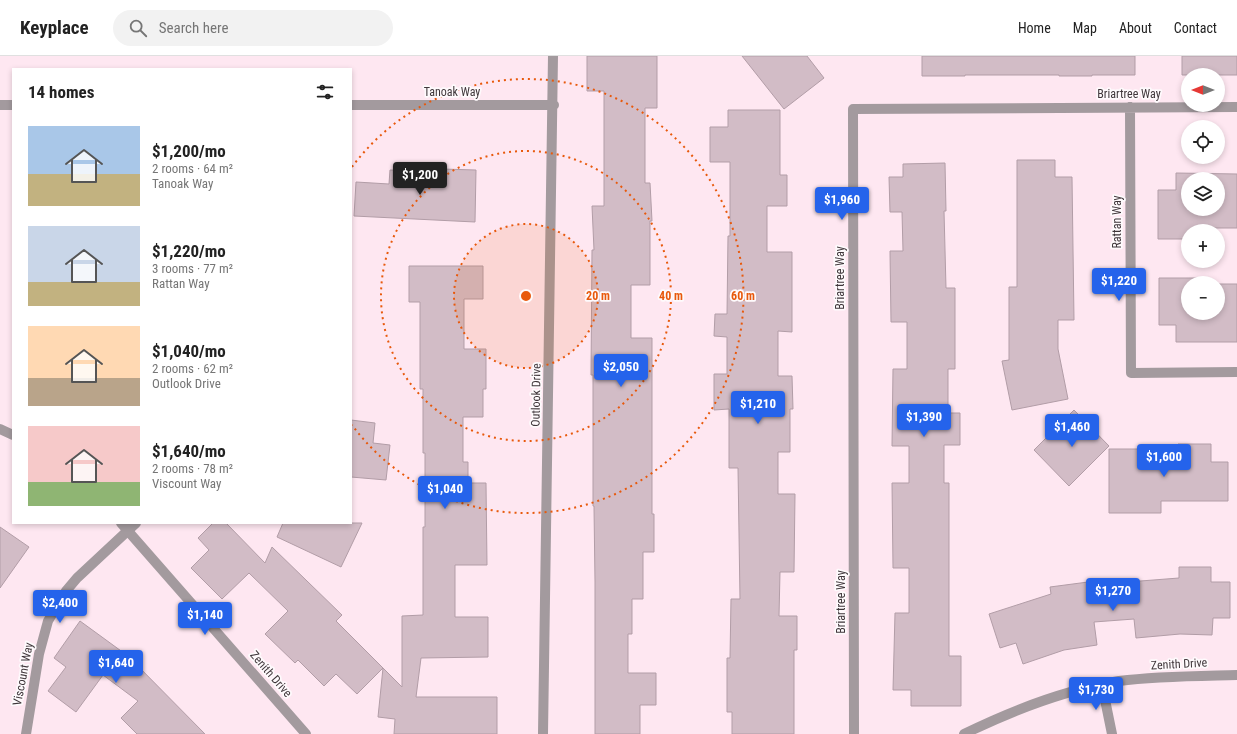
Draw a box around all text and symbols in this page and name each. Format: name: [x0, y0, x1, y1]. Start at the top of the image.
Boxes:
search box: [113, 10, 393, 46]
text: Keyplace: [20, 16, 89, 39]
icon: search: [127, 17, 149, 39]
text: Search here: [159, 19, 228, 37]
text: Home: [1018, 20, 1051, 36]
text: Map: [1073, 20, 1097, 36]
text: About: [1119, 20, 1152, 36]
text: Contact: [1174, 20, 1217, 36]
north arrow: [1181, 68, 1225, 112]
map controls: [1181, 68, 1225, 320]
icon: filters: [314, 81, 336, 103]
text: 14 homes: [28, 82, 94, 102]
street label: Tanoak Way: [424, 85, 480, 99]
street label: Briartree Way: [1097, 87, 1161, 101]
button: locate: [1181, 120, 1225, 164]
text: $1,200/mo: [152, 141, 226, 161]
icon: home: [60, 142, 108, 190]
text: 2 rooms · 64 m²: [152, 161, 233, 176]
pin: $1,200: [387, 162, 453, 196]
text: $1,200: [402, 167, 438, 182]
button: layers: [1181, 172, 1225, 216]
text: Tanoak Way: [152, 176, 213, 191]
pin: $1,960: [809, 187, 875, 221]
text: $1,960: [824, 192, 860, 207]
street label: Rattan Way: [1110, 195, 1124, 249]
button: +: [1181, 224, 1225, 268]
text: $1,220/mo: [152, 241, 226, 261]
icon: home: [60, 242, 108, 290]
street label: Briartree Way: [833, 246, 847, 310]
text: 3 rooms · 77 m²: [152, 261, 233, 276]
pin: $1,220: [1086, 268, 1152, 302]
text: $1,220: [1101, 273, 1137, 288]
text: Rattan Way: [152, 276, 210, 291]
button: −: [1181, 276, 1225, 320]
centre of rings: [519, 289, 533, 303]
text: 20 m: [586, 289, 610, 303]
text: 40 m: [659, 289, 683, 303]
text: 60 m: [731, 289, 755, 303]
text: $1,040/mo: [152, 341, 226, 361]
icon: home: [60, 342, 108, 390]
pin: $2,050: [588, 354, 654, 388]
text: $2,050: [603, 359, 639, 374]
text: 2 rooms · 62 m²: [152, 361, 233, 376]
street label: Outlook Drive: [528, 363, 544, 427]
text: Outlook Drive: [152, 376, 221, 391]
pin: $1,210: [725, 391, 791, 425]
text: $1,210: [740, 396, 776, 411]
pin: $1,390: [891, 404, 957, 438]
text: $1,390: [906, 409, 942, 424]
pin: $1,460: [1039, 414, 1105, 448]
text: $1,460: [1054, 419, 1090, 434]
text: $1,640/mo: [152, 441, 226, 461]
icon: home: [60, 442, 108, 490]
pin: $1,600: [1131, 444, 1197, 478]
text: $1,600: [1146, 449, 1182, 464]
text: 2 rooms · 78 m²: [152, 461, 233, 476]
text: Viscount Way: [152, 476, 221, 491]
pin: $1,040: [412, 476, 478, 510]
text: $1,040: [427, 481, 463, 496]
street label: Briartree Way: [834, 570, 848, 634]
pin: $1,270: [1080, 578, 1146, 612]
text: $1,270: [1095, 583, 1131, 598]
pin: $2,400: [27, 590, 93, 624]
text: $2,400: [42, 595, 78, 610]
pin: $1,140: [172, 602, 238, 636]
text: $1,140: [187, 607, 223, 622]
street label: Viscount Way: [10, 641, 36, 707]
street label: Zenith Drive: [247, 648, 295, 700]
pin: $1,640: [83, 650, 149, 684]
text: $1,640: [98, 655, 134, 670]
street label: Zenith Drive: [1150, 656, 1208, 672]
pin: $1,730: [1063, 677, 1129, 711]
text: $1,730: [1078, 682, 1114, 697]

